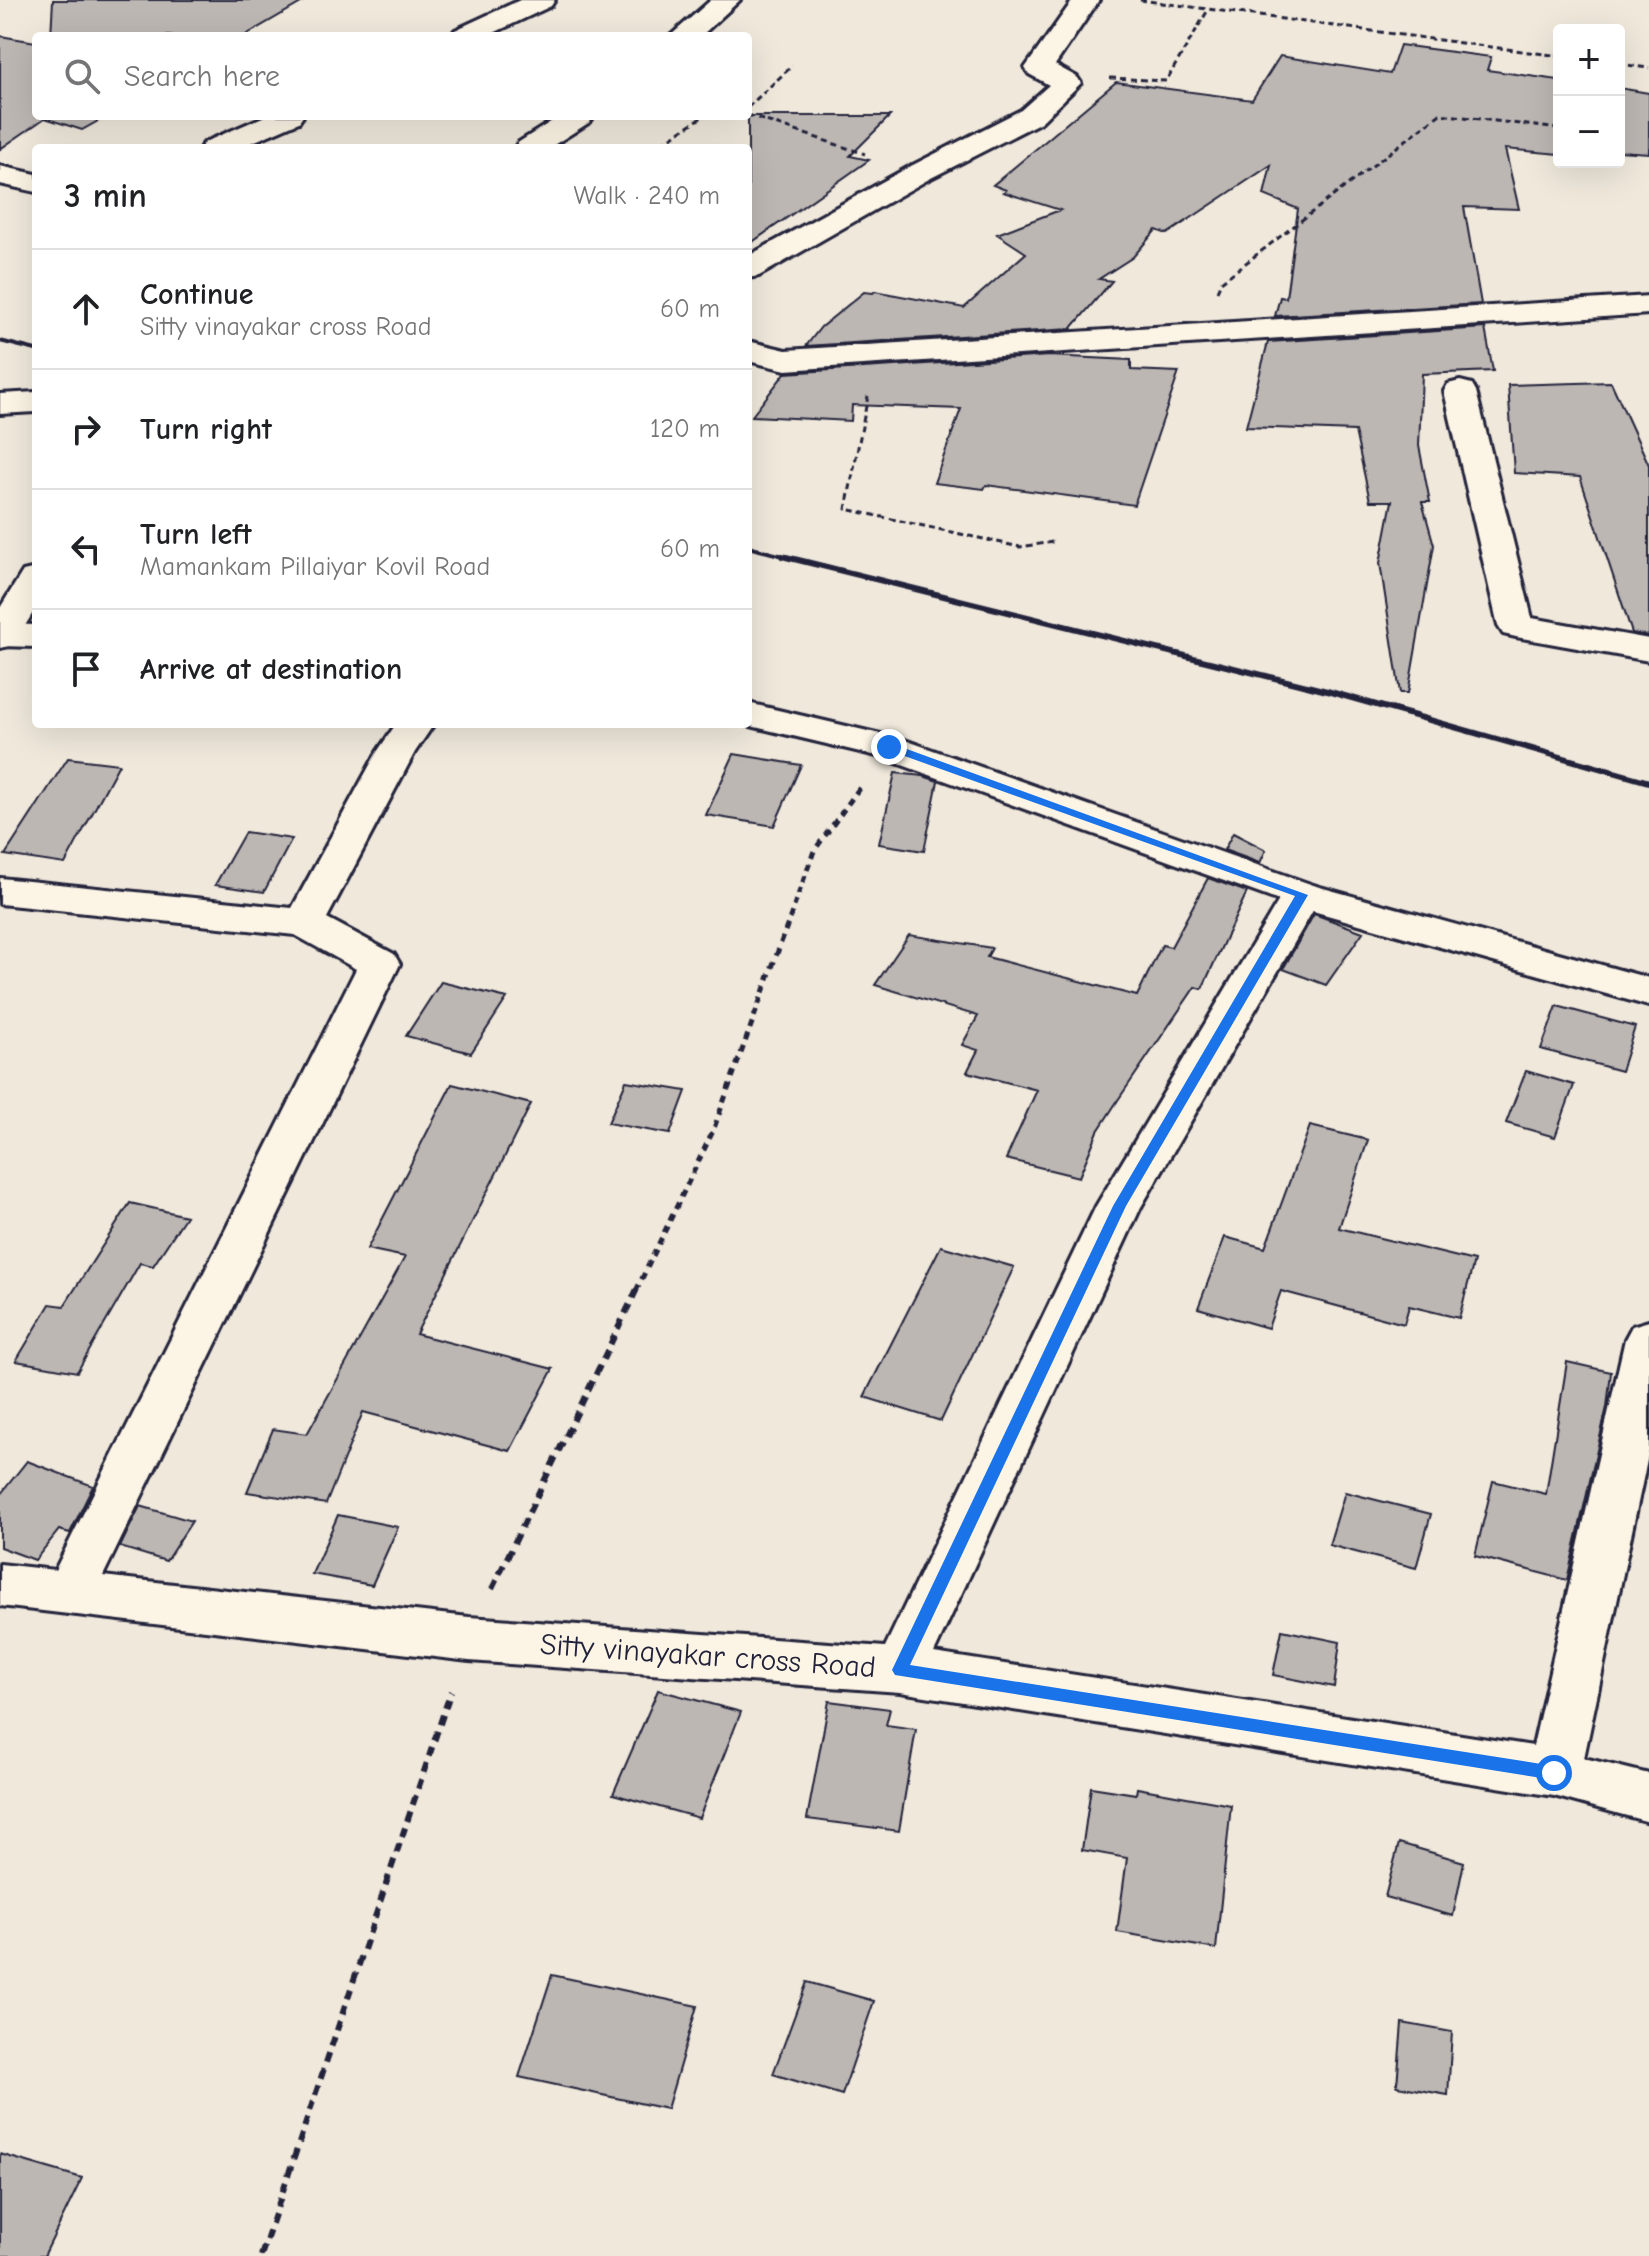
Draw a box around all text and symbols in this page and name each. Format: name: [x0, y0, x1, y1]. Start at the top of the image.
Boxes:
map controls: [1553, 24, 1625, 168]
button: +: [1553, 24, 1625, 96]
search box: [32, 32, 752, 120]
icon: search: [60, 54, 104, 98]
text: Search here: [124, 59, 280, 94]
button: −: [1553, 96, 1625, 168]
text: 3 min: [64, 176, 147, 216]
text: Walk · 240 m: [574, 181, 720, 211]
text: Continue: [140, 277, 254, 312]
icon: ahead: [64, 287, 108, 331]
text: 60 m: [660, 294, 720, 324]
text: Sitty vinayakar cross Road: [140, 312, 432, 342]
icon: right: [64, 407, 108, 451]
text: Turn right: [140, 412, 272, 447]
text: 120 m: [650, 414, 720, 444]
text: Turn left: [140, 517, 252, 552]
icon: left: [64, 527, 108, 571]
text: 60 m: [660, 534, 720, 564]
text: Mamankam Pillaiyar Kovil Road: [140, 552, 490, 582]
icon: arrive: [64, 647, 108, 691]
text: Arrive at destination: [140, 652, 402, 687]
route end: [871, 729, 907, 765]
street label: Sitty vinayakar cross Road: [539, 1627, 877, 1685]
route start: [1536, 1755, 1572, 1791]

